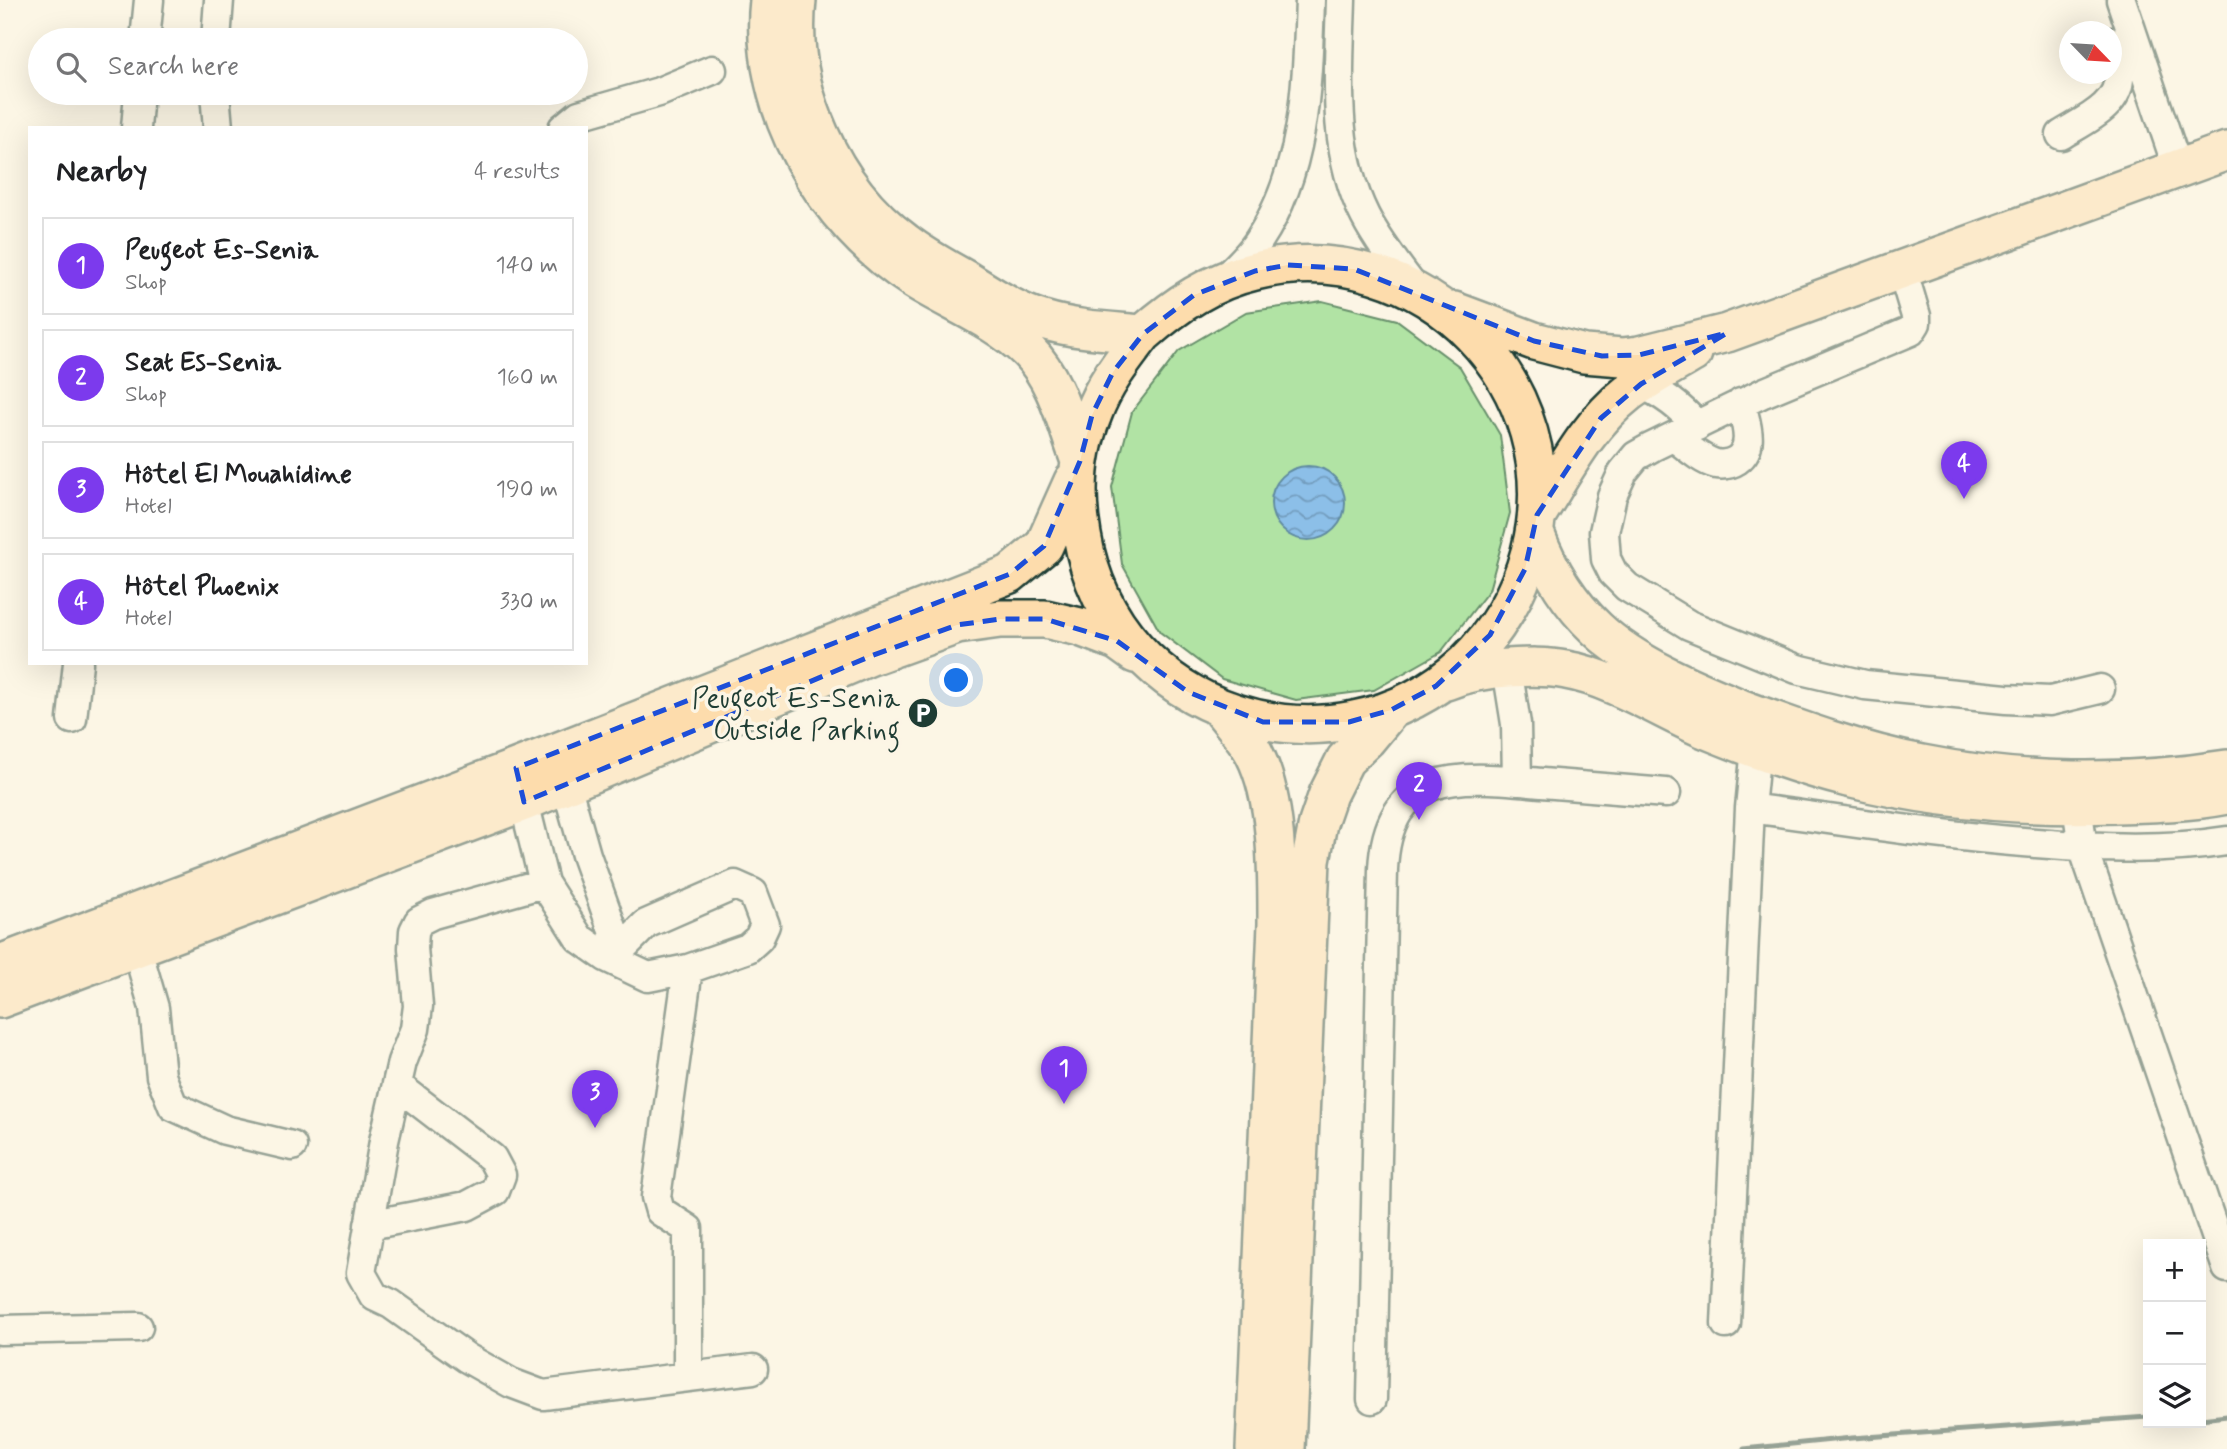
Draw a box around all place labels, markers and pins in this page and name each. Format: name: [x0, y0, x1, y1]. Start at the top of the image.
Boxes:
pin: 4: [1941, 441, 1987, 499]
place label: Peugeot Es-Senia Outside Parking: [692, 681, 900, 753]
parking icon: Peugeot Es-Senia Outside Parking: [906, 696, 940, 730]
pin: 2: [1396, 762, 1442, 820]
pin: 1: [1041, 1046, 1087, 1104]
pin: 3: [572, 1070, 618, 1128]

